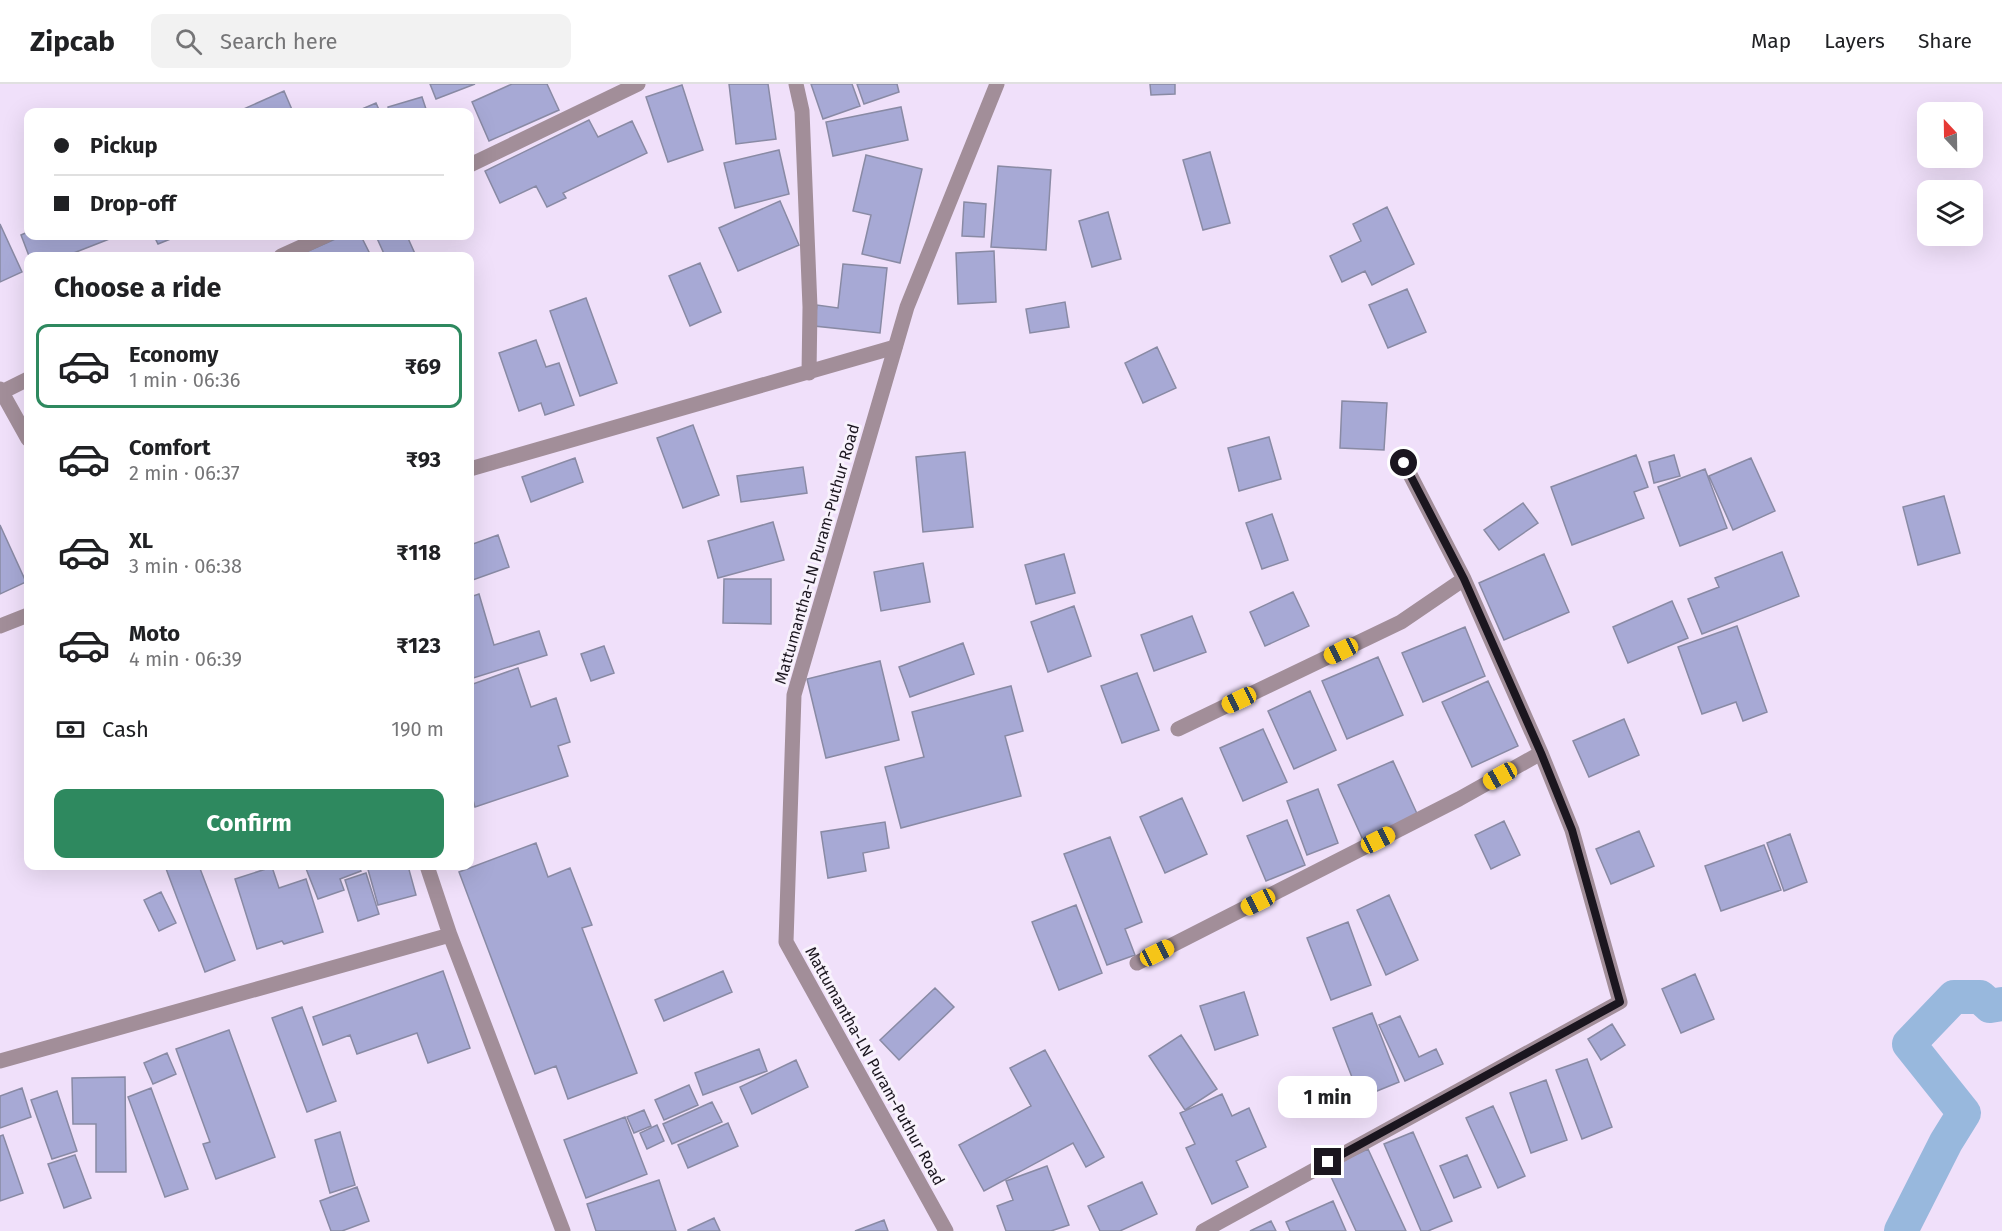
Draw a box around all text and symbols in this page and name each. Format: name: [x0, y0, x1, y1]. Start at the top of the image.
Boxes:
search box: [151, 14, 571, 68]
text: Zipcab: [30, 25, 115, 58]
icon: search: [172, 25, 205, 58]
text: Search here: [220, 28, 338, 55]
text: Map: [1751, 28, 1791, 54]
text: Layers: [1824, 28, 1885, 54]
text: Share: [1918, 28, 1972, 54]
north arrow: [1917, 102, 1983, 168]
map controls: [1917, 102, 1983, 246]
text: Pickup: [90, 132, 158, 159]
button: layers: [1917, 180, 1983, 246]
text: Drop-off: [90, 190, 176, 217]
text: Choose a ride: [54, 272, 221, 304]
icon: car: [57, 339, 111, 393]
text: Economy: [129, 341, 218, 368]
text: ₹69: [405, 353, 441, 380]
text: 1 min · 06:36: [129, 368, 240, 392]
street label: Mattumantha-LN Puram-Puthur Road: [771, 422, 863, 686]
icon: car: [57, 432, 111, 486]
text: Comfort: [129, 434, 210, 461]
text: ₹93: [406, 446, 441, 473]
route start: [1390, 449, 1417, 476]
text: 2 min · 06:37: [129, 461, 240, 485]
icon: car: [57, 525, 111, 579]
text: XL: [129, 527, 153, 554]
text: ₹118: [396, 539, 441, 566]
text: 3 min · 06:38: [129, 554, 242, 578]
icon: car: [57, 618, 111, 672]
text: Moto: [129, 620, 180, 647]
text: ₹123: [396, 632, 441, 659]
car: [1321, 635, 1361, 667]
text: 4 min · 06:39: [129, 647, 242, 671]
car: [1219, 684, 1259, 716]
icon: cash: [54, 713, 87, 746]
text: Cash: [102, 716, 149, 743]
text: 190 m: [391, 717, 444, 741]
car: [1480, 759, 1520, 793]
button: Confirm: [54, 789, 444, 858]
car: [1358, 824, 1398, 856]
car: [1238, 886, 1278, 918]
car: [1137, 937, 1177, 969]
street label: Mattumantha-LN Puram-Puthur Road: [801, 943, 949, 1189]
callout: 1 min: [1278, 1075, 1378, 1117]
text: 1 min: [1303, 1085, 1352, 1109]
route end: [1314, 1148, 1341, 1175]

